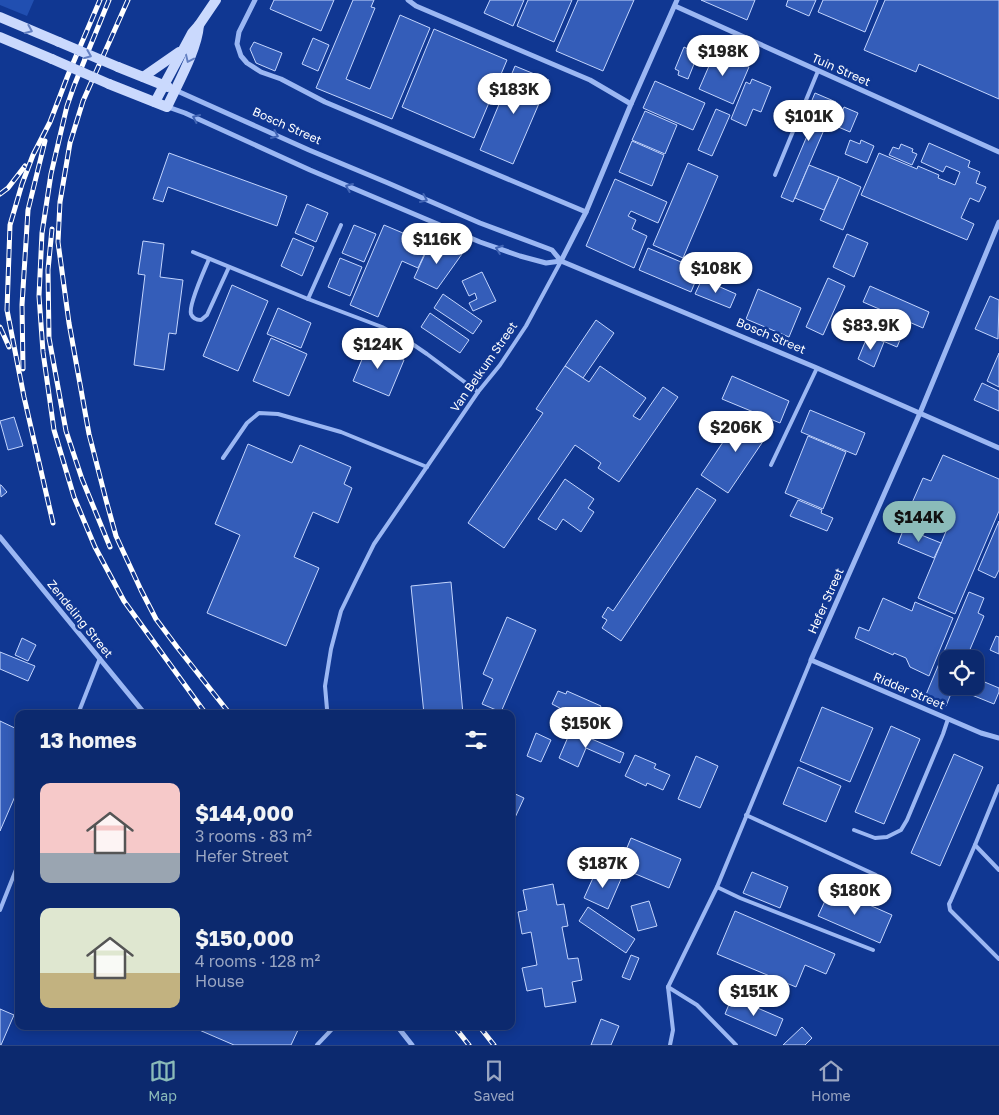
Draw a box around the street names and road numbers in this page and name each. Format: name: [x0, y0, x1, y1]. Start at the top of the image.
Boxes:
street label: Tuin Street: [809, 50, 873, 89]
street label: Bosch Street: [250, 104, 324, 148]
street label: Bosch Street: [734, 314, 808, 357]
street label: Van Belkum Street: [447, 319, 520, 415]
street label: Hefer Street: [804, 565, 847, 636]
street label: Zendeling Street: [44, 577, 117, 661]
street label: Ridder Street: [871, 669, 947, 712]

